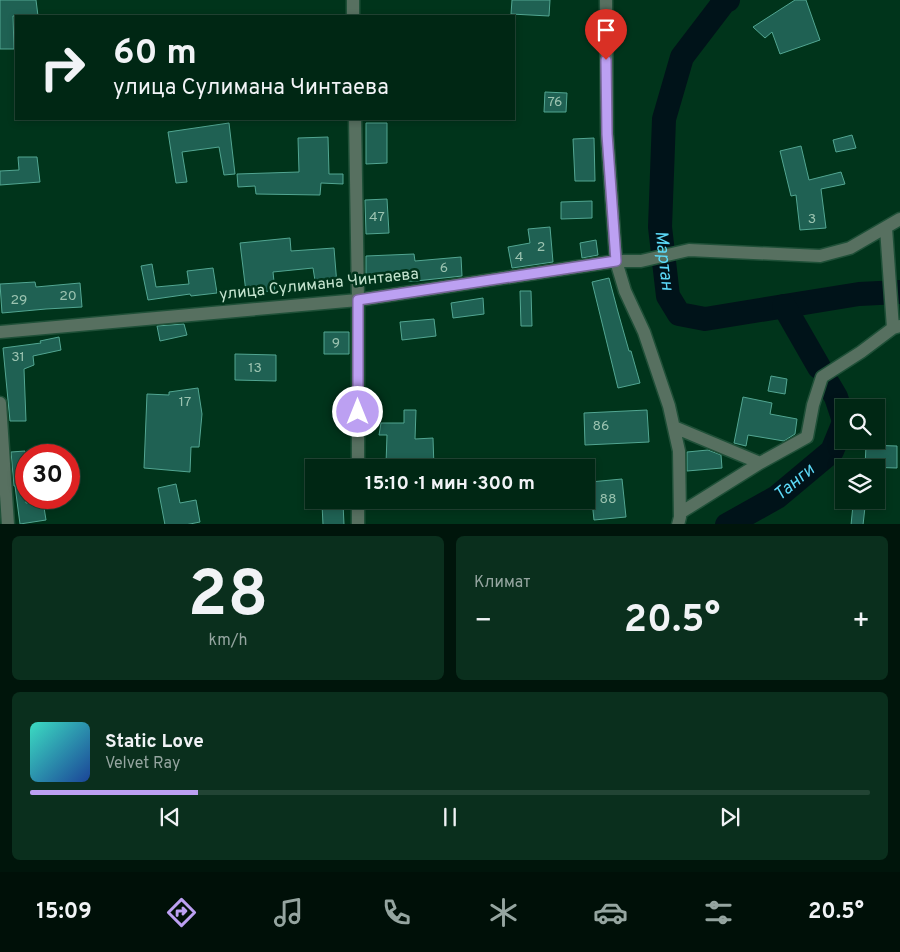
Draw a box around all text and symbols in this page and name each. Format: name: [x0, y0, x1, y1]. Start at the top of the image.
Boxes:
pin: [585, 9, 627, 60]
icon: arrive: [592, 16, 620, 44]
text: 60 m: [113, 32, 197, 76]
icon: right: [30, 35, 95, 100]
text: улица Сулимана Чинтаева: [113, 75, 389, 102]
house number: 76: [548, 94, 562, 111]
house number: 47: [369, 209, 385, 226]
house number: 3: [808, 211, 816, 228]
water label: Мартан: [649, 229, 679, 292]
house number: 2: [537, 239, 545, 256]
house number: 4: [515, 249, 523, 266]
house number: 6: [440, 260, 448, 277]
street label: улица Сулимана Чинтаева: [218, 265, 420, 305]
house number: 20: [59, 288, 77, 305]
house number: 29: [11, 292, 27, 309]
house number: 9: [332, 335, 340, 352]
house number: 31: [11, 349, 25, 366]
house number: 13: [248, 360, 262, 377]
position arrow: [331, 385, 383, 437]
house number: 17: [179, 394, 191, 411]
map controls: [835, 399, 885, 509]
button: search: [835, 399, 885, 449]
house number: 86: [593, 418, 609, 435]
speed limit sign: 30: [15, 444, 80, 509]
water label: Танги: [769, 458, 820, 506]
button: layers: [835, 459, 885, 509]
text: 15:10 · 1 мин · 300 m: [365, 472, 535, 496]
house number: 88: [599, 491, 617, 508]
text: 28: [188, 557, 268, 639]
text: Климат: [474, 573, 531, 593]
text: 20.5°: [624, 597, 720, 646]
text: −: [474, 604, 492, 640]
text: +: [852, 604, 870, 640]
text: km/h: [209, 631, 247, 651]
text: Static Love: [105, 730, 204, 754]
text: Velvet Ray: [105, 754, 180, 774]
icon: previous: [156, 803, 184, 831]
icon: pause: [436, 803, 464, 831]
icon: next: [716, 803, 744, 831]
icon: directions: [164, 895, 199, 930]
icon: music: [271, 895, 306, 930]
icon: phone: [379, 895, 414, 930]
icon: climate: [486, 895, 521, 930]
icon: car: [593, 895, 628, 930]
icon: filters: [701, 895, 736, 930]
text: 15:09: [36, 899, 92, 926]
text: 20.5°: [808, 899, 864, 926]

